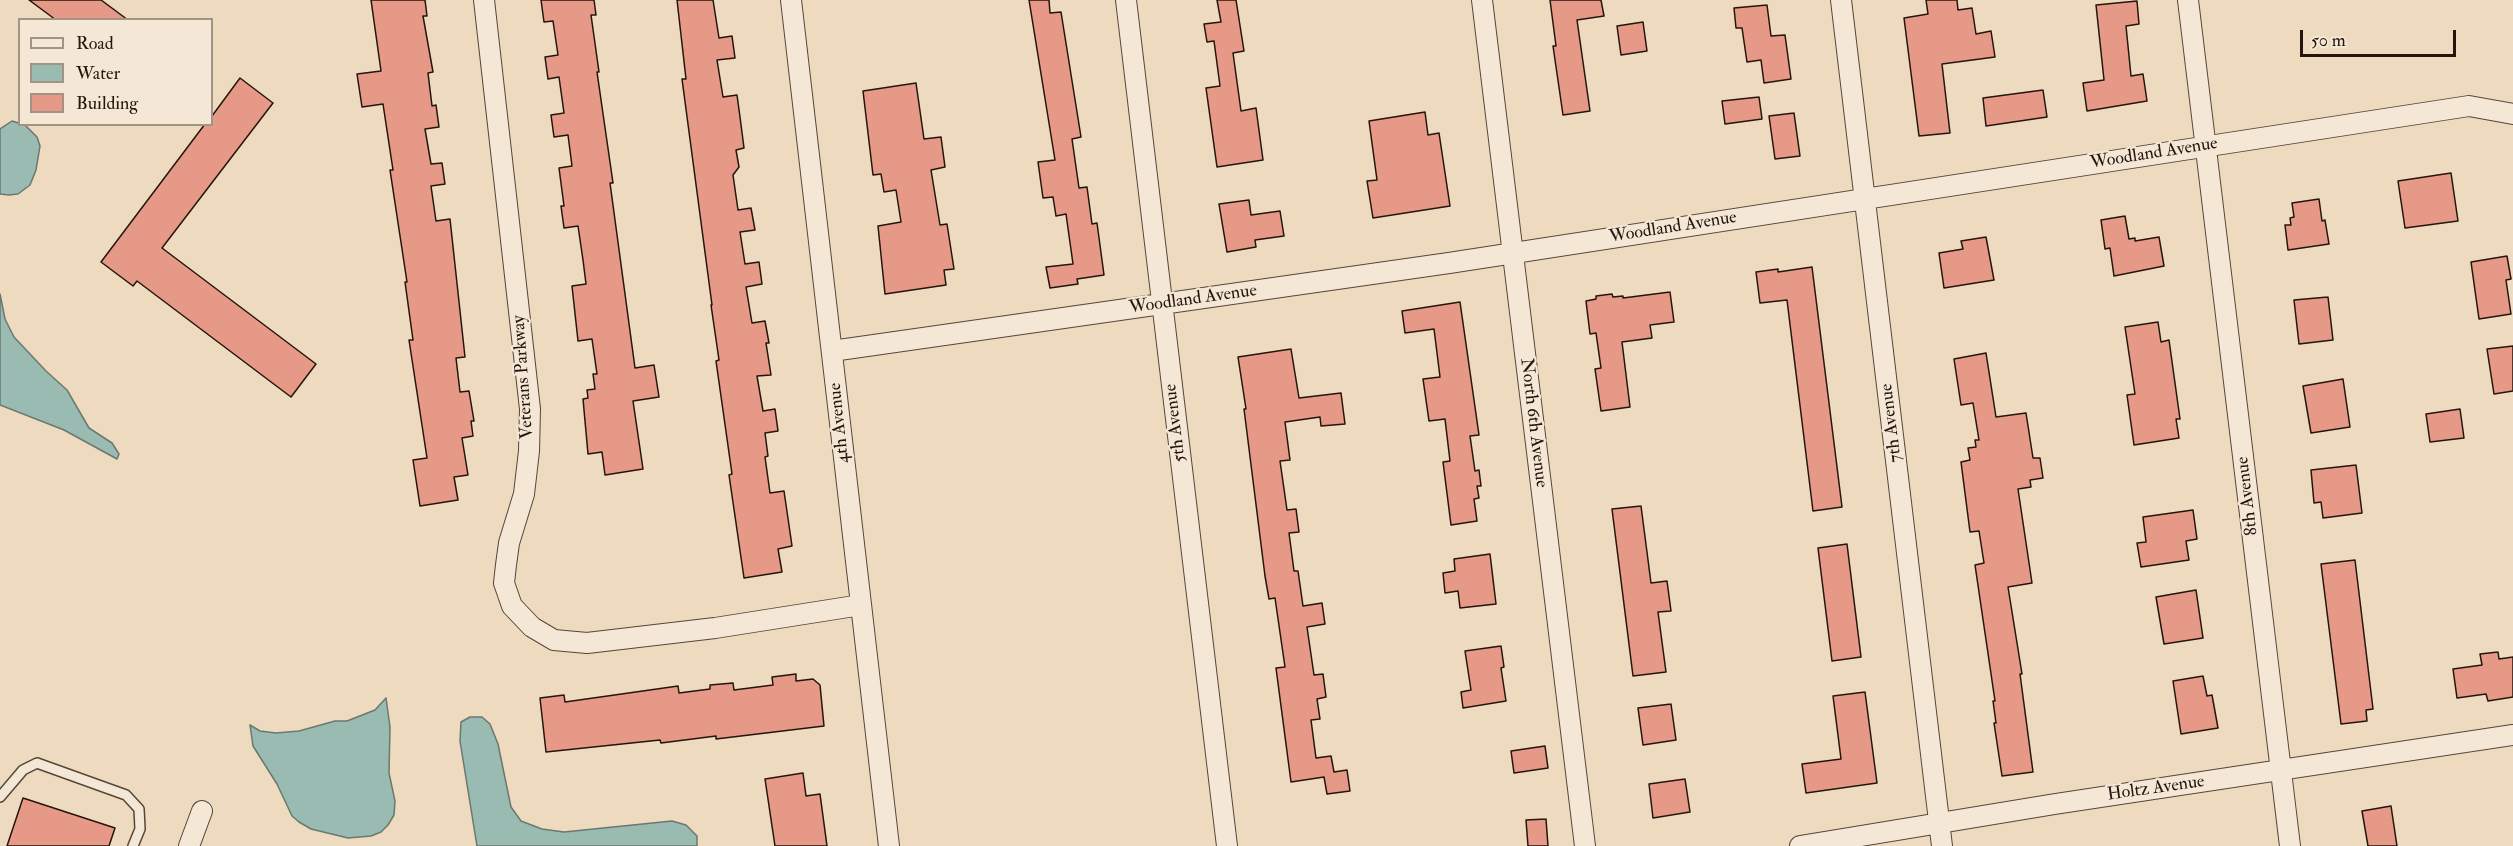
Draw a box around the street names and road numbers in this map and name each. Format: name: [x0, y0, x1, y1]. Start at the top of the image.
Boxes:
street label: Woodland Avenue: [2089, 133, 2219, 175]
street label: Woodland Avenue: [1608, 207, 1738, 249]
street label: Woodland Avenue: [1128, 280, 1258, 320]
street label: Veterans Parkway: [509, 314, 539, 440]
street label: North 6th Avenue: [1514, 357, 1552, 489]
street label: 4th Avenue: [825, 382, 855, 464]
street label: 5th Avenue: [1160, 382, 1192, 464]
street label: 7th Avenue: [1876, 382, 1908, 464]
street label: 8th Avenue: [2232, 455, 2264, 537]
street label: Holtz Avenue: [2106, 771, 2206, 807]

